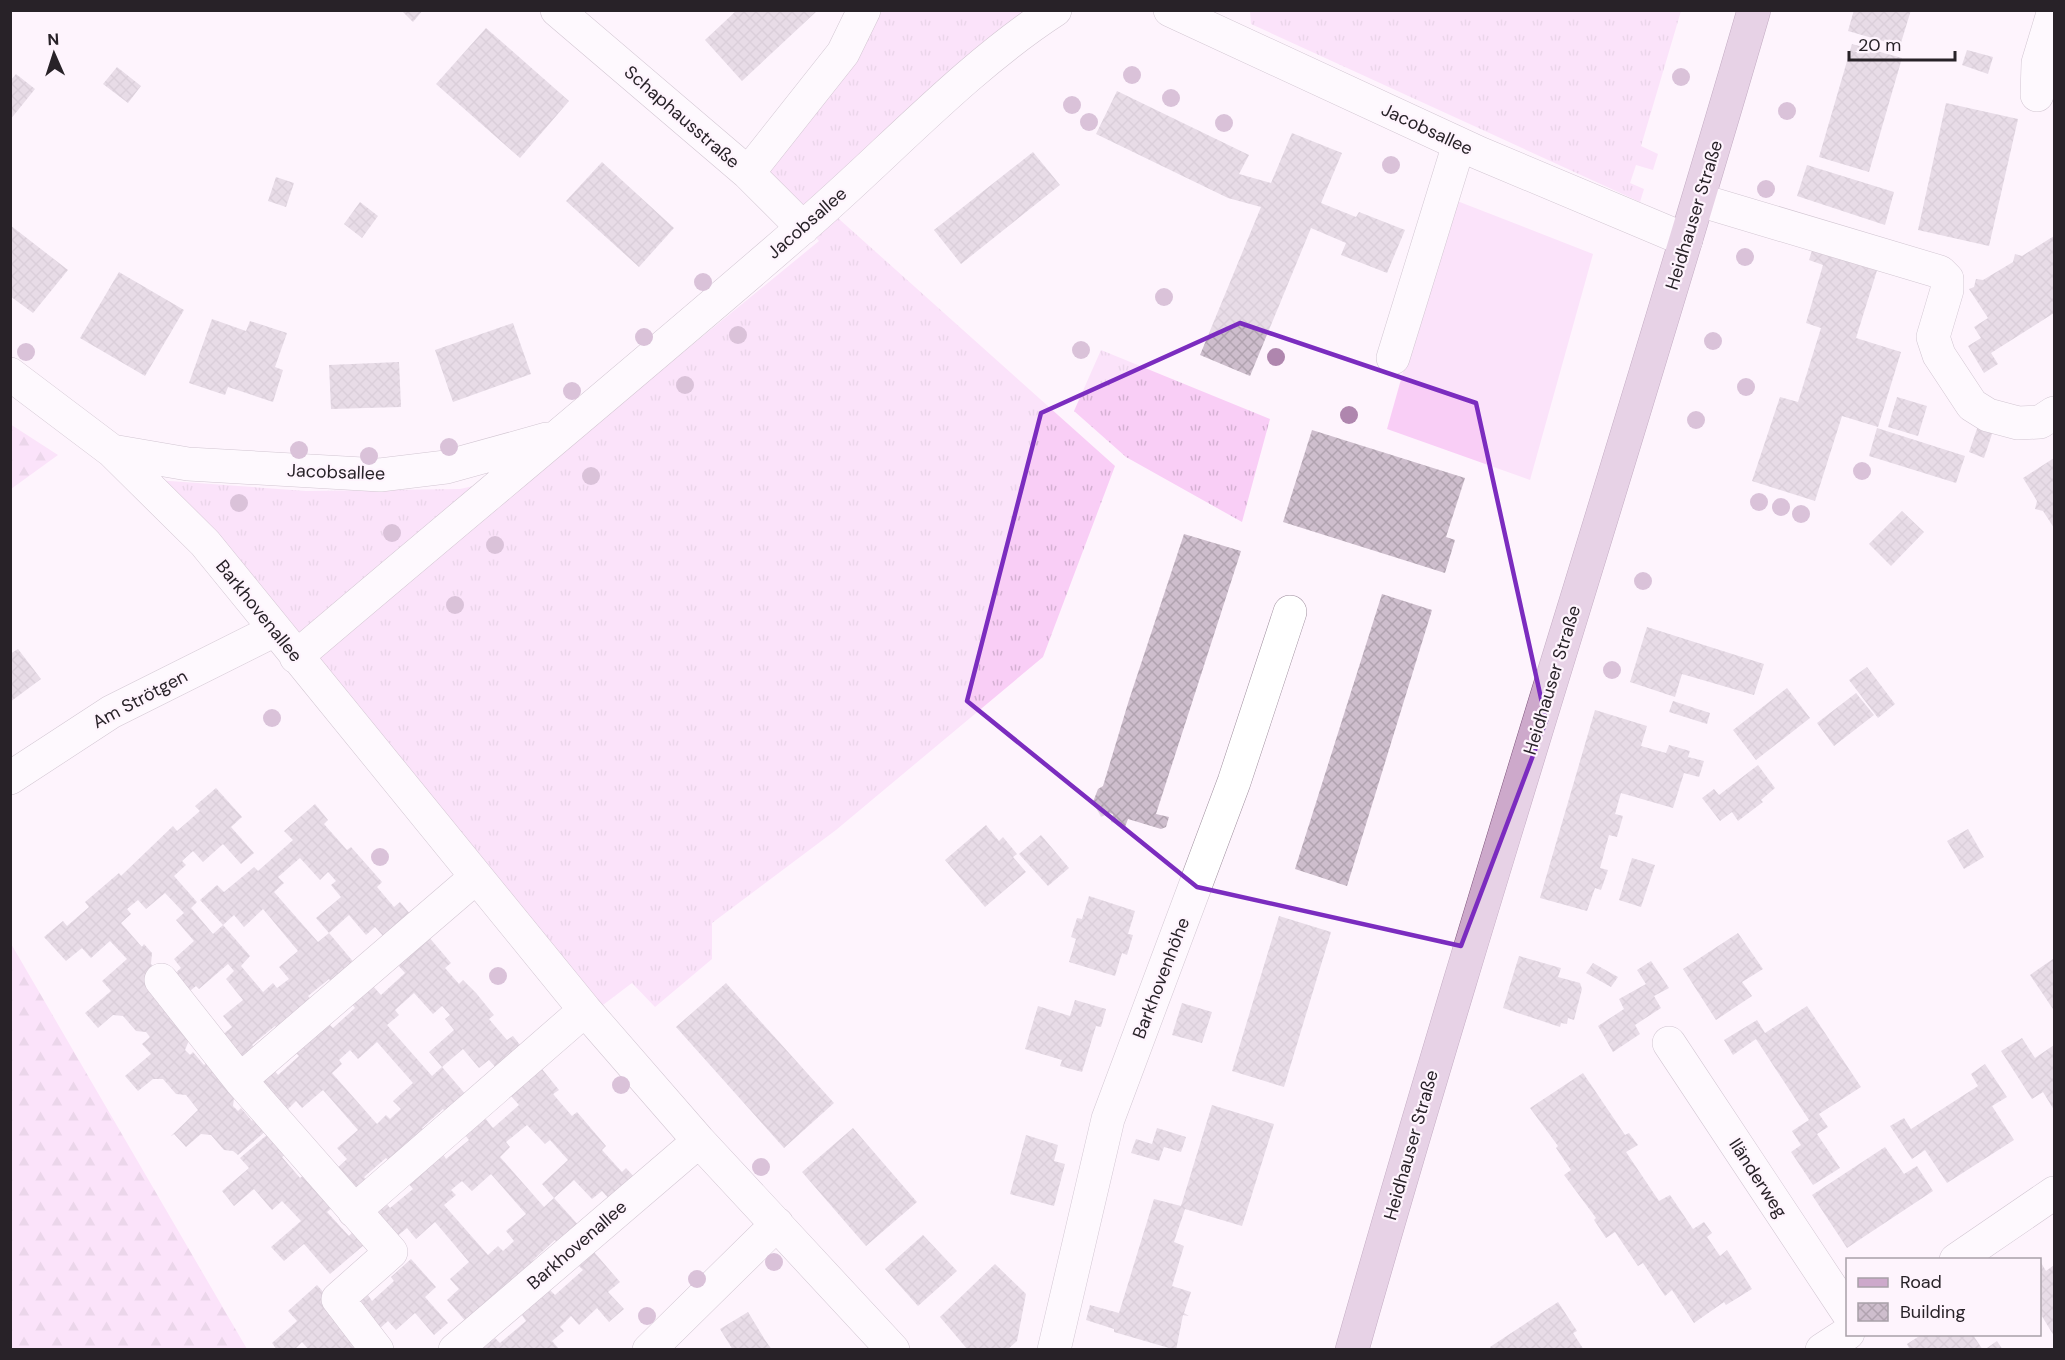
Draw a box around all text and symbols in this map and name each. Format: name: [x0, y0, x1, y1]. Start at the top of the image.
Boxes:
north arrow: [24, 24, 84, 84]
scale bar: [1849, 24, 1956, 62]
text: N: [47, 29, 60, 50]
text: 20 m: [1858, 33, 1901, 57]
street label: Schaphausstraße: [619, 60, 745, 174]
street label: Jacobsallee: [1377, 97, 1477, 161]
street label: Heidhauser Straße: [1660, 137, 1728, 293]
street label: Jacobsallee: [762, 182, 852, 264]
street label: Jacobsallee: [286, 458, 386, 486]
street label: Barkhovenallee: [210, 555, 308, 667]
street label: Heidhauser Straße: [1518, 602, 1586, 758]
street label: Am Strötgen: [88, 664, 192, 734]
street label: Barkhovenhöhe: [1127, 914, 1195, 1042]
street label: Heidhauser Straße: [1378, 1067, 1444, 1223]
street label: Iländerweg: [1723, 1134, 1793, 1222]
street label: Barkhovenallee: [522, 1195, 632, 1295]
legend: [1846, 1258, 2041, 1336]
text: Road: [1900, 1270, 1942, 1294]
text: Building: [1900, 1300, 1965, 1324]

